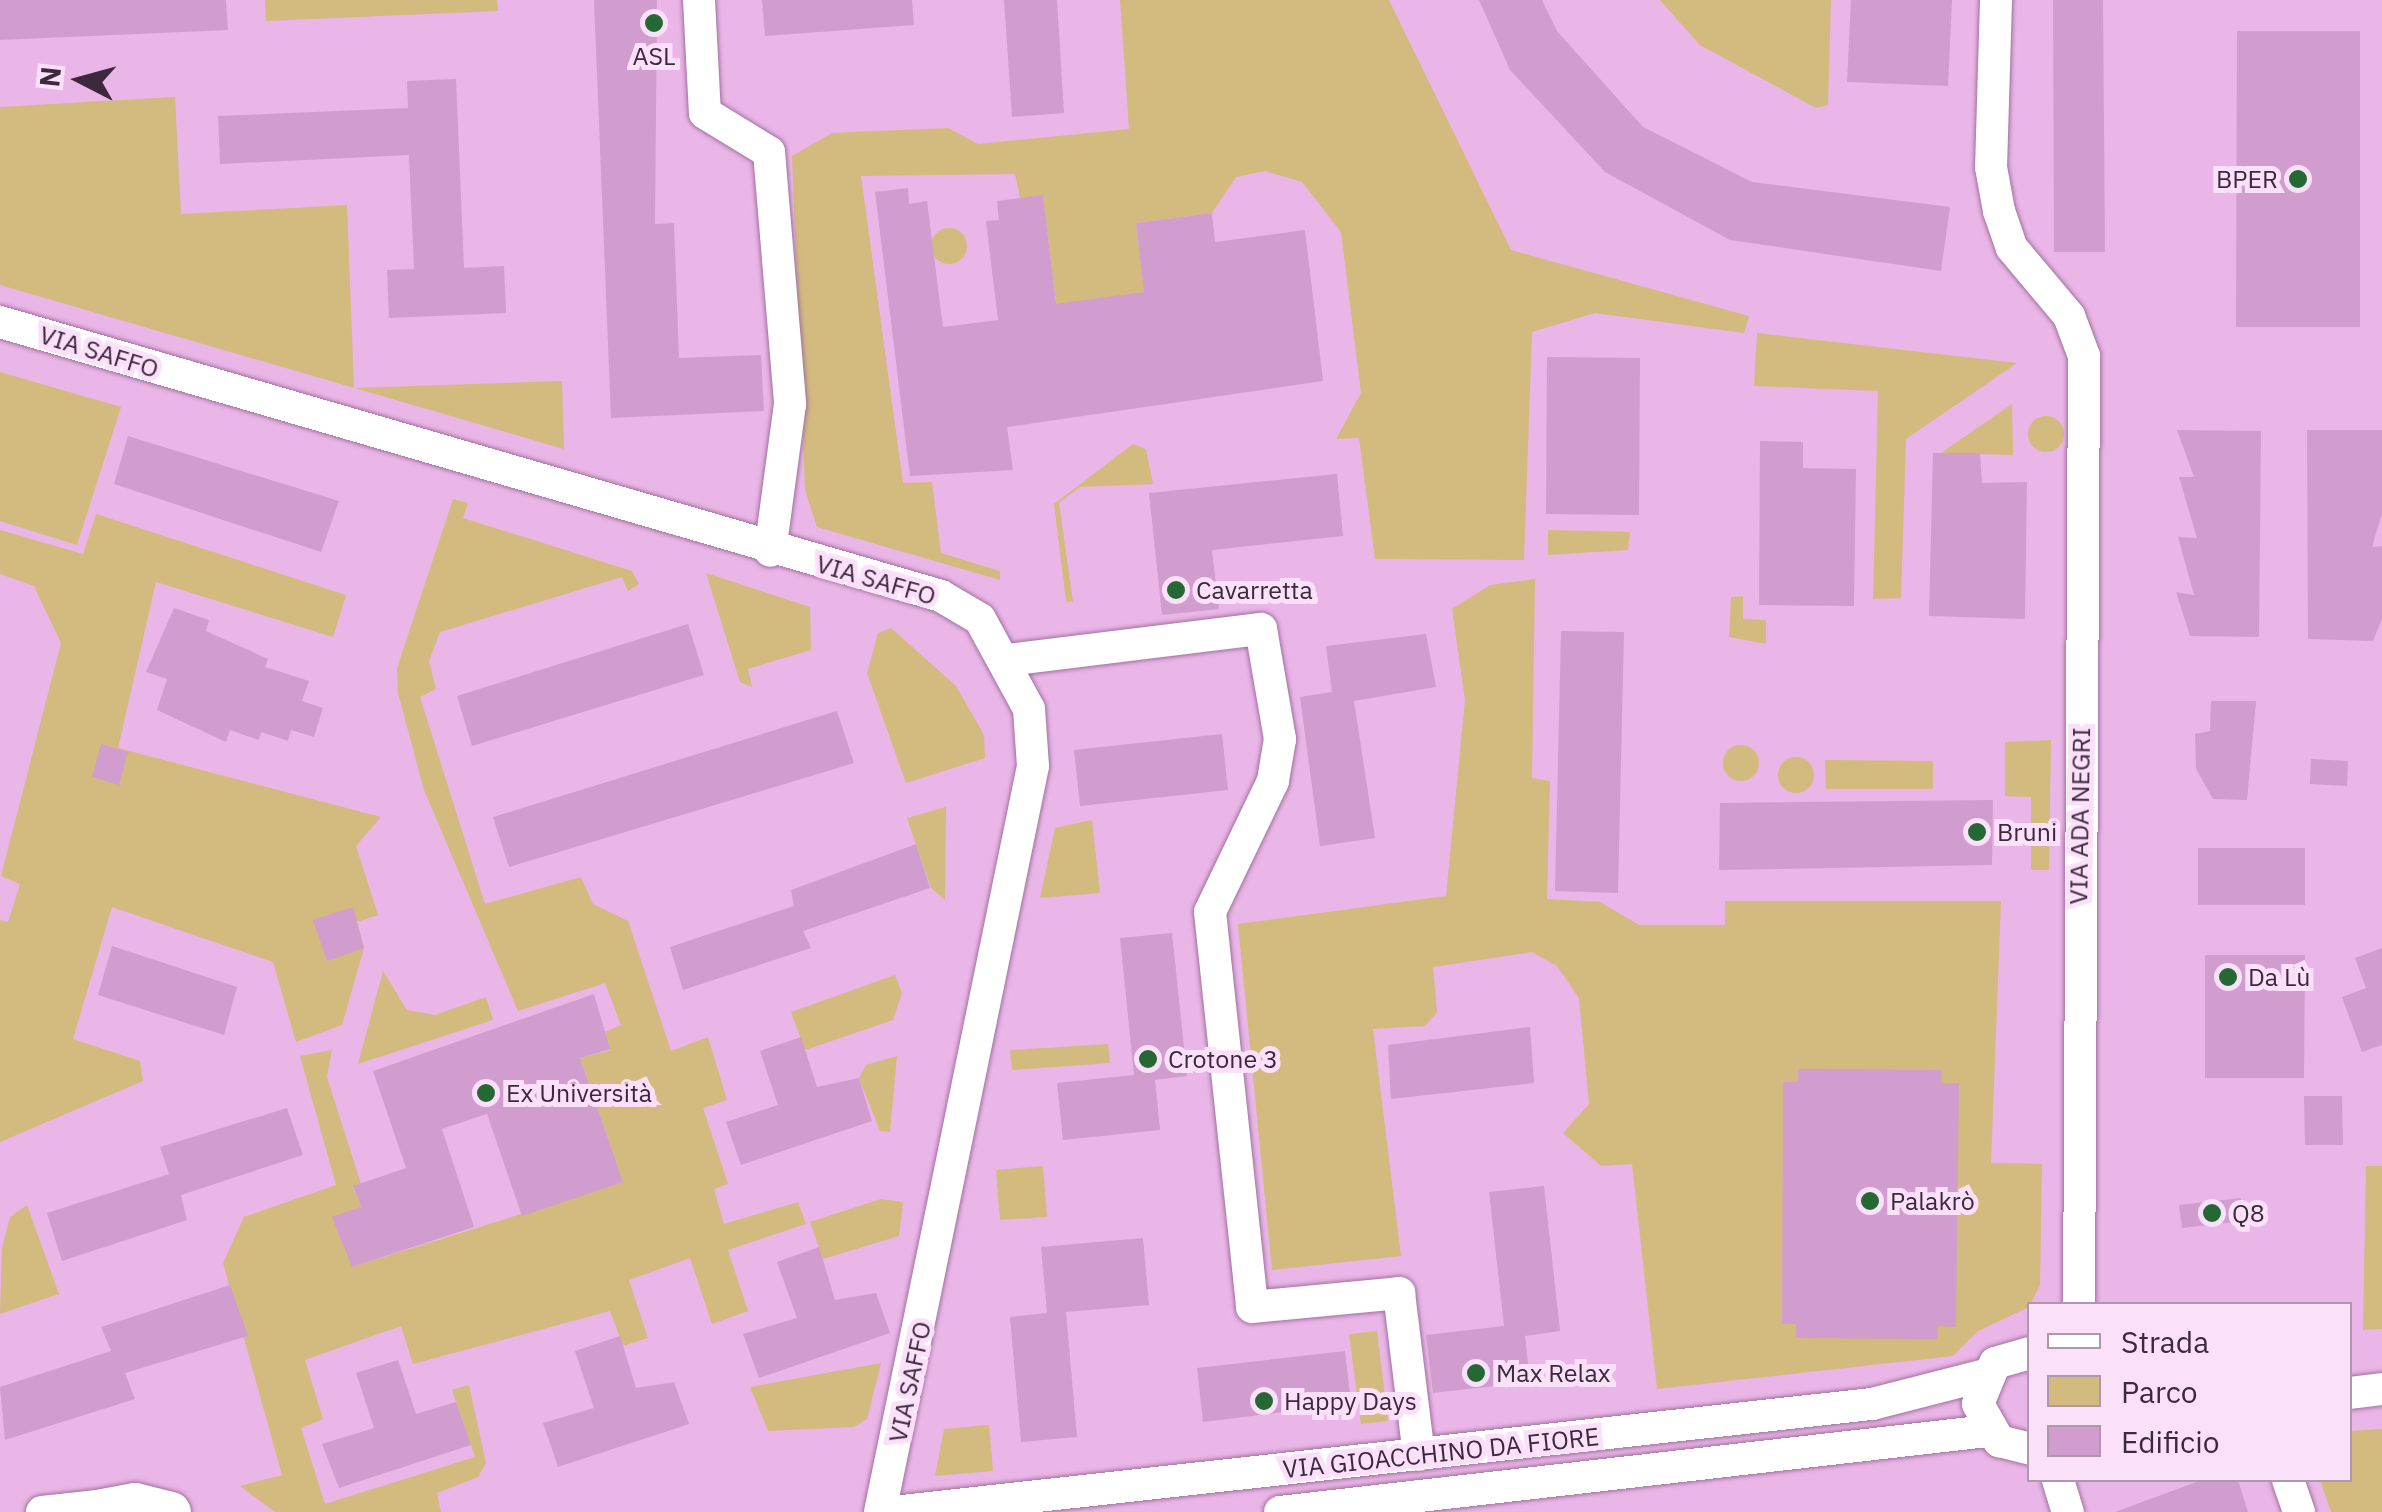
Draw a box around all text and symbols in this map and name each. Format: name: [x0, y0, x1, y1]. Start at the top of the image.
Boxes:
marker: ASL: [641, 10, 667, 36]
north arrow: [30, 30, 130, 130]
place label: ASL: [632, 41, 676, 71]
text: N: [30, 65, 69, 89]
place label: BPER: [2216, 164, 2278, 194]
marker: BPER: [2287, 168, 2309, 190]
street label: VIA SAFFO: [36, 320, 162, 384]
street label: VIA SAFFO: [813, 549, 939, 611]
place label: Cavarretta: [1196, 575, 1313, 605]
marker: Cavarretta: [1165, 579, 1187, 601]
street label: VIA ADA NEGRI: [2063, 727, 2097, 905]
place label: Bruni: [1997, 817, 2057, 847]
marker: Bruni: [1966, 821, 1988, 843]
place label: Da Lù: [2248, 962, 2310, 992]
marker: Da Lù: [2217, 966, 2239, 988]
place label: Crotone 3: [1168, 1044, 1278, 1074]
marker: Crotone 3: [1137, 1048, 1159, 1070]
place label: Ex Università: [506, 1078, 652, 1108]
marker: Ex Università: [475, 1082, 497, 1104]
place label: Palakrò: [1890, 1186, 1975, 1216]
marker: Palakrò: [1859, 1190, 1881, 1212]
place label: Q8: [2232, 1198, 2265, 1228]
marker: Q8: [2201, 1202, 2223, 1224]
legend: [2027, 1302, 2352, 1482]
street label: VIA SAFFO: [883, 1319, 937, 1445]
text: Strada: [2121, 1322, 2209, 1361]
place label: Max Relax: [1496, 1358, 1610, 1388]
marker: Max Relax: [1465, 1362, 1487, 1384]
text: Parco: [2121, 1372, 2197, 1411]
place label: Happy Days: [1284, 1386, 1417, 1416]
marker: Happy Days: [1253, 1390, 1275, 1412]
street label: VIA GIOACCHINO DA FIORE: [1281, 1421, 1601, 1485]
text: Edificio: [2121, 1422, 2220, 1461]

